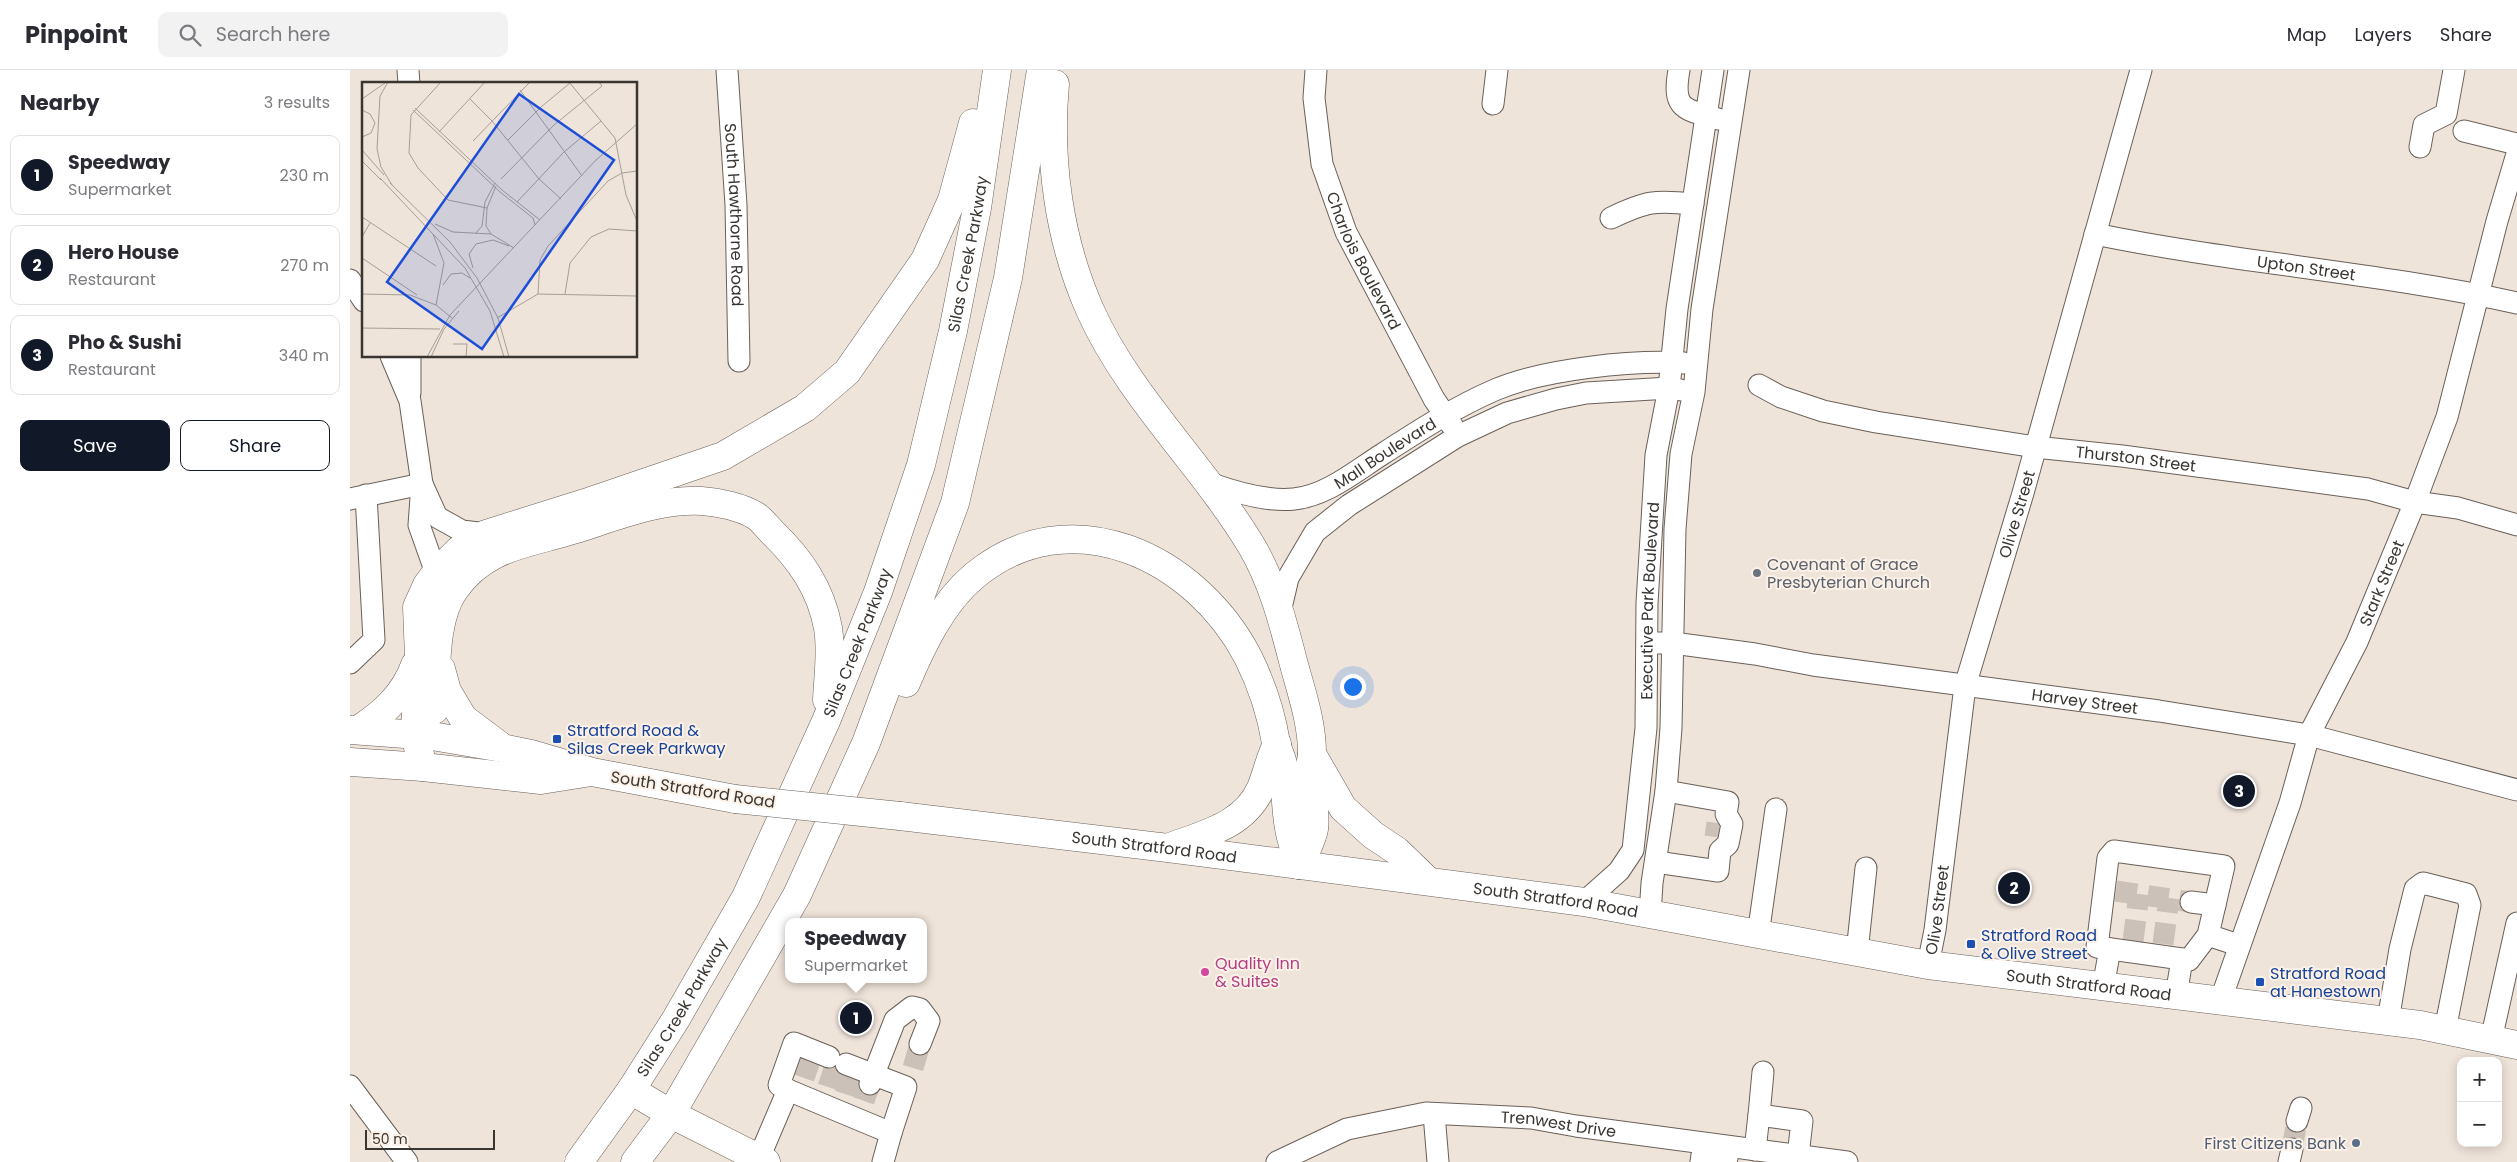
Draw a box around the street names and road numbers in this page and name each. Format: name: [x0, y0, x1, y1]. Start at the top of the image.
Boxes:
street label: South Hawthorne Road: [719, 122, 749, 307]
street label: Silas Creek Parkway: [942, 175, 994, 334]
street label: Charlois Boulevard: [1321, 189, 1406, 334]
street label: Upton Street: [2256, 250, 2357, 287]
street label: Mall Boulevard: [1330, 412, 1441, 495]
street label: Thurston Street: [2075, 440, 2198, 478]
street label: Olive Street: [1993, 468, 2041, 561]
street label: Executive Park Boulevard: [1635, 501, 1665, 700]
street label: Stark Street: [2354, 536, 2410, 630]
street label: Silas Creek Parkway: [818, 565, 897, 721]
street label: Harvey Street: [2030, 683, 2139, 720]
street label: South Stratford Road: [609, 765, 777, 814]
street label: South Stratford Road: [1070, 826, 1238, 869]
street label: Olive Street: [1919, 863, 1955, 957]
street label: South Stratford Road: [1472, 877, 1640, 924]
street label: Silas Creek Parkway: [631, 933, 732, 1081]
street label: South Stratford Road: [2005, 964, 2173, 1007]
street label: Trenwest Drive: [1500, 1106, 1618, 1143]

